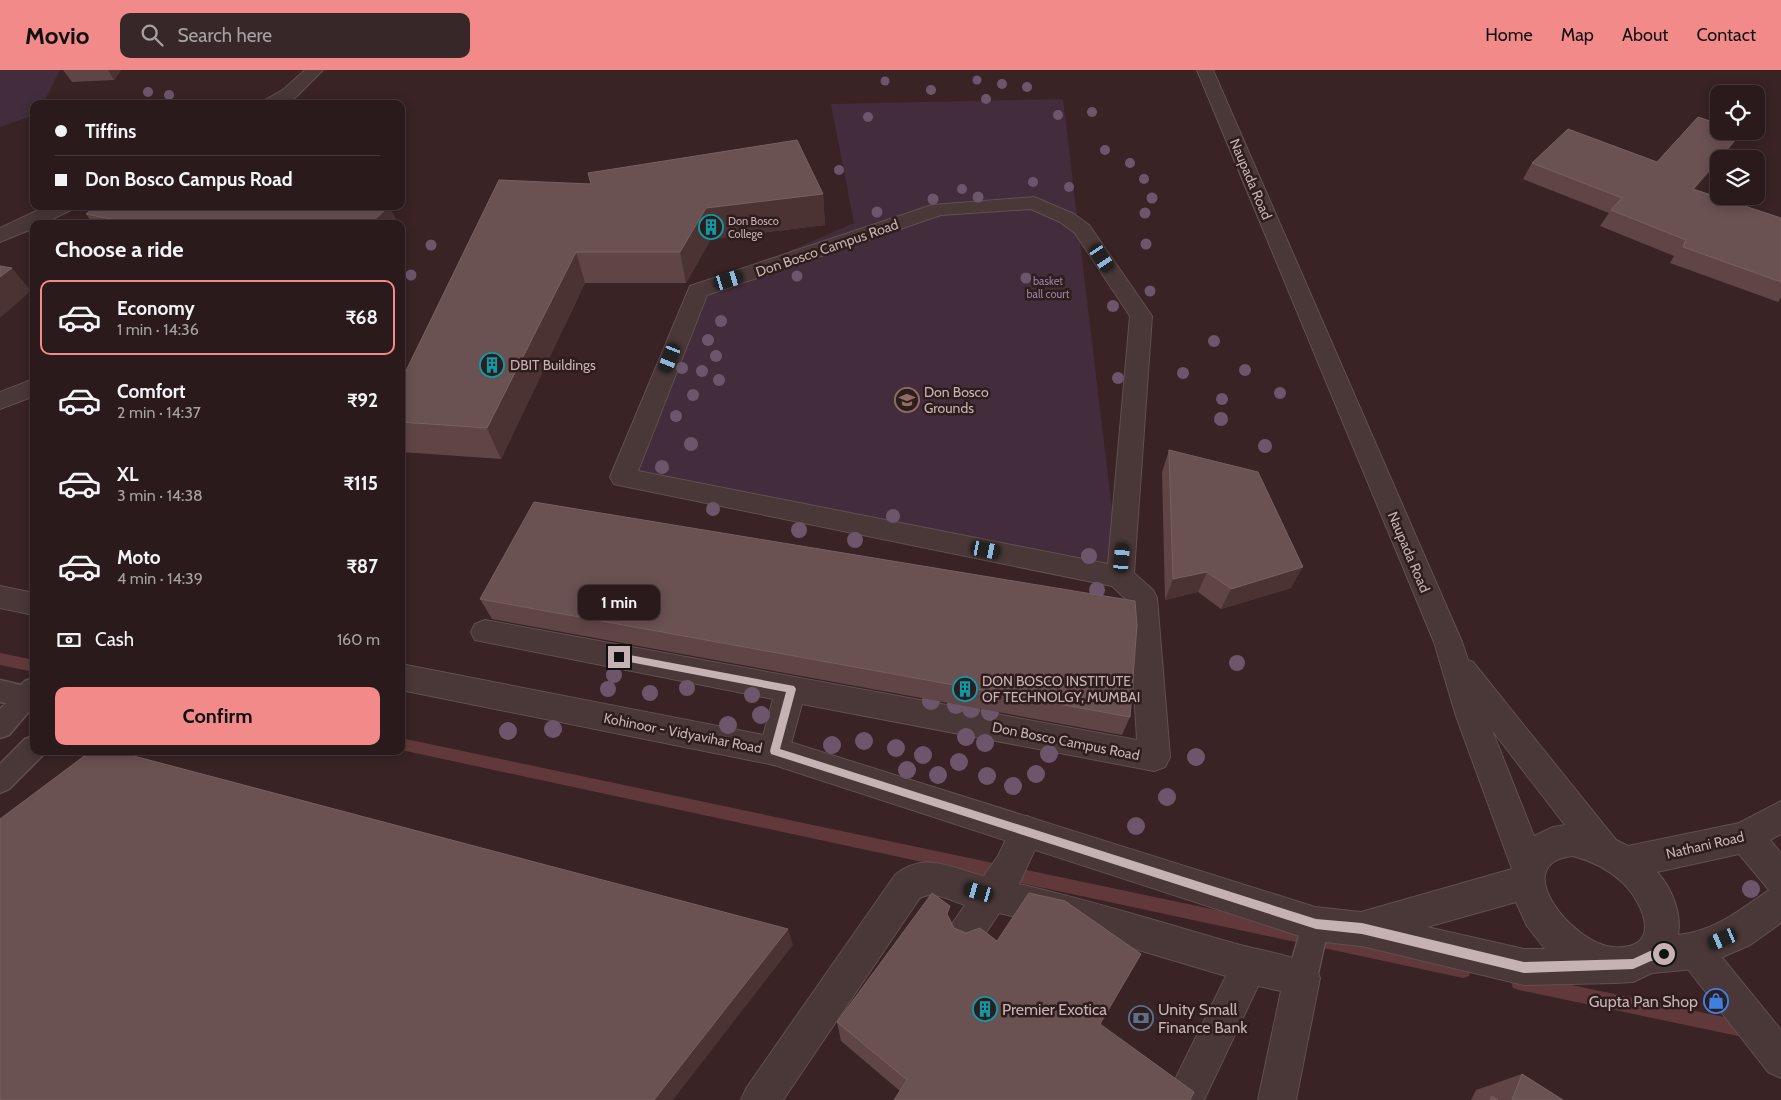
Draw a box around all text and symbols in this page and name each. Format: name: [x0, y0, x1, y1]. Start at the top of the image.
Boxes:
search box: [120, 13, 470, 58]
text: Movio: [25, 21, 90, 50]
icon: search: [138, 21, 166, 49]
text: Search here: [178, 24, 272, 47]
text: Home: [1485, 24, 1533, 46]
text: Map: [1561, 24, 1594, 46]
text: About: [1622, 24, 1668, 46]
text: Contact: [1696, 24, 1756, 46]
map controls: [1710, 85, 1765, 205]
button: locate: [1710, 85, 1765, 140]
text: Tiffins: [85, 120, 136, 143]
street label: Naupada Road: [1226, 136, 1276, 222]
button: layers: [1710, 150, 1765, 205]
text: Don Bosco Campus Road: [85, 168, 292, 191]
building icon: Don Bosco College: [698, 214, 724, 240]
place label: Don Bosco College: [728, 214, 779, 241]
street label: Don Bosco Campus Road: [753, 215, 901, 281]
text: Choose a ride: [55, 236, 184, 263]
car: [1087, 241, 1116, 275]
car: [712, 268, 745, 292]
park label: basket ball court: [1027, 274, 1070, 301]
icon: car: [57, 295, 102, 340]
text: Economy: [117, 297, 195, 320]
text: ₹68: [345, 306, 378, 329]
text: 1 min · 14:36: [117, 320, 199, 339]
car: [657, 341, 682, 375]
building icon: DBIT Buildings: [479, 352, 505, 378]
place label: DBIT Buildings: [510, 356, 596, 374]
icon: car: [57, 378, 102, 423]
text: Comfort: [117, 380, 186, 403]
place label: Don Bosco Grounds: [924, 383, 989, 417]
school or university icon: Don Bosco Grounds: [894, 387, 920, 413]
text: ₹92: [347, 389, 378, 412]
text: 2 min · 14:37: [117, 403, 201, 422]
icon: car: [57, 461, 102, 506]
text: XL: [117, 463, 138, 486]
text: ₹115: [343, 472, 378, 495]
text: 3 min · 14:38: [117, 486, 203, 505]
street label: Naupada Road: [1384, 509, 1434, 595]
car: [969, 540, 1002, 560]
car: [1113, 542, 1130, 574]
icon: car: [57, 544, 102, 589]
text: Moto: [117, 546, 161, 569]
text: ₹87: [346, 555, 378, 578]
text: 4 min · 14:39: [117, 569, 203, 588]
callout: 1 min: [578, 584, 660, 620]
text: 1 min: [601, 593, 637, 612]
icon: cash: [55, 626, 83, 654]
text: Cash: [95, 628, 134, 651]
text: 160 m: [337, 630, 380, 649]
route end: [608, 646, 630, 668]
place label: DON BOSCO INSTITUTE OF TECHNOLGY, MUMBAI: [982, 672, 1140, 706]
building icon: DON BOSCO INSTITUTE OF TECHNOLGY, MUMBAI: [952, 676, 978, 702]
button: Confirm: [55, 687, 380, 745]
street label: Kohinoor - Vidyavihar Road: [602, 709, 764, 757]
street label: Don Bosco Campus Road: [991, 718, 1141, 764]
street label: Nathani Road: [1664, 827, 1746, 863]
car: [962, 881, 995, 903]
car: [1706, 926, 1739, 952]
route start: [1653, 943, 1675, 965]
shop icon: Gupta Pan Shop: [1703, 988, 1729, 1014]
place label: Gupta Pan Shop: [1589, 992, 1698, 1011]
building icon: Premier Exotica: [972, 996, 998, 1022]
place label: Premier Exotica: [1002, 1000, 1107, 1019]
place label: Unity Small Finance Bank: [1158, 1000, 1248, 1037]
bank icon: Unity Small Finance Bank: [1128, 1005, 1154, 1031]

